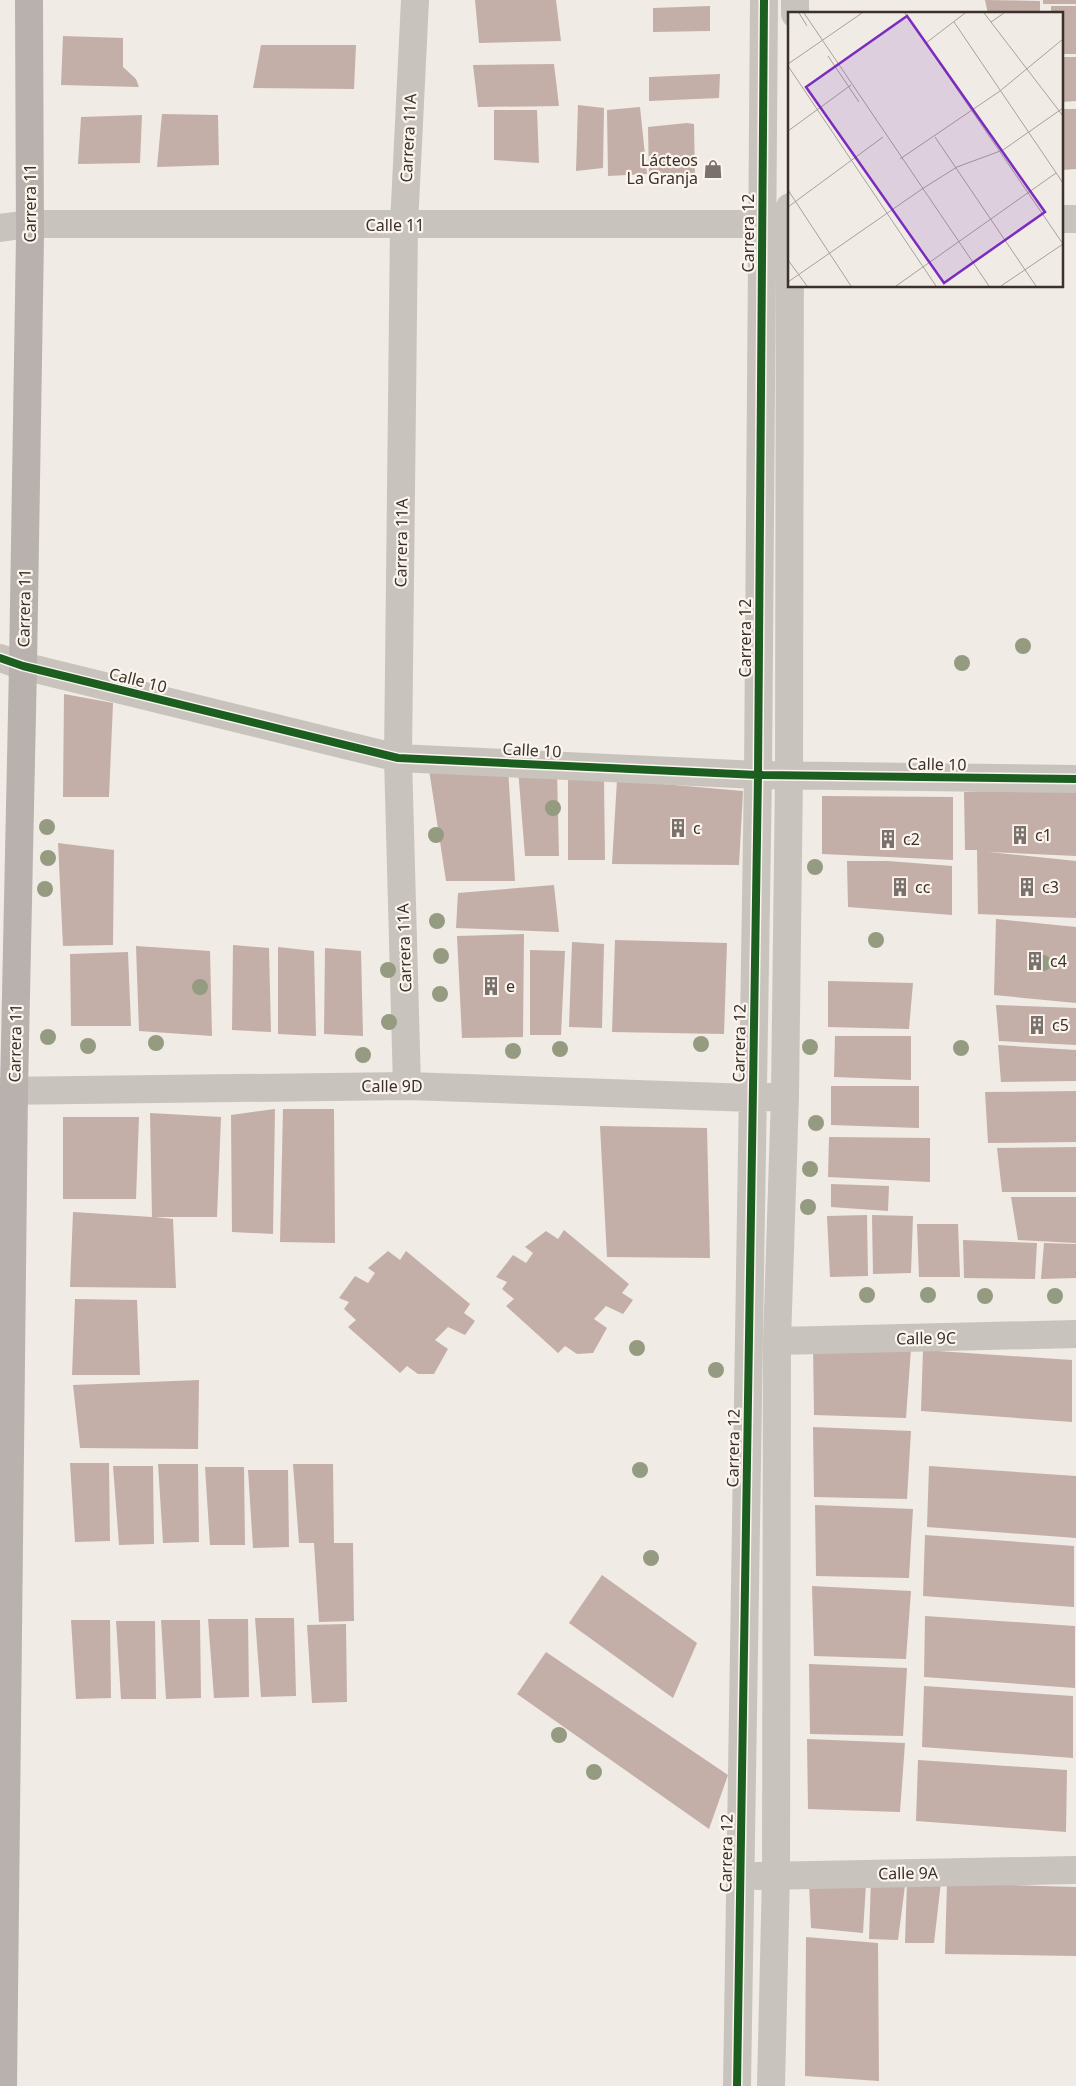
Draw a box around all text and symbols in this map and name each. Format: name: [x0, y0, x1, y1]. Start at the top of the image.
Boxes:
inset map: [788, 12, 1064, 288]
street label: Carrera 11A: [395, 92, 421, 183]
place label: Lácteos La Granja: [627, 149, 698, 189]
shop icon: Lácteos La Granja: [702, 158, 724, 180]
street label: Carrera 11: [19, 164, 41, 242]
street label: Carrera 12: [737, 194, 759, 272]
street label: Calle 11: [366, 214, 424, 236]
street label: Carrera 11A: [389, 498, 413, 588]
street label: Carrera 11: [12, 568, 36, 648]
street label: Carrera 12: [734, 599, 756, 677]
street label: Calle 10: [107, 662, 169, 698]
street label: Calle 10: [502, 737, 562, 763]
street label: Calle 10: [907, 752, 967, 776]
building icon: c: [667, 817, 689, 839]
place label: c: [693, 817, 701, 839]
building icon: c1: [1009, 824, 1031, 846]
place label: c1: [1035, 824, 1052, 846]
building icon: c2: [877, 828, 899, 850]
place label: c2: [903, 828, 920, 850]
building icon: cc: [889, 876, 911, 898]
place label: cc: [915, 876, 931, 898]
building icon: c3: [1016, 876, 1038, 898]
place label: c3: [1042, 876, 1059, 898]
street label: Carrera 11A: [391, 902, 417, 993]
building icon: c4: [1024, 950, 1046, 972]
place label: c4: [1050, 950, 1067, 972]
building icon: e: [480, 975, 502, 997]
place label: e: [506, 975, 515, 997]
street label: Carrera 11: [3, 1003, 27, 1083]
street label: Carrera 12: [727, 1003, 751, 1083]
building icon: c5: [1026, 1014, 1048, 1036]
place label: c5: [1052, 1014, 1069, 1036]
street label: Calle 9D: [361, 1075, 423, 1097]
street label: Calle 9C: [896, 1326, 956, 1350]
street label: Carrera 12: [721, 1408, 745, 1488]
street label: Carrera 12: [714, 1813, 738, 1893]
street label: Calle 9A: [878, 1861, 939, 1885]

